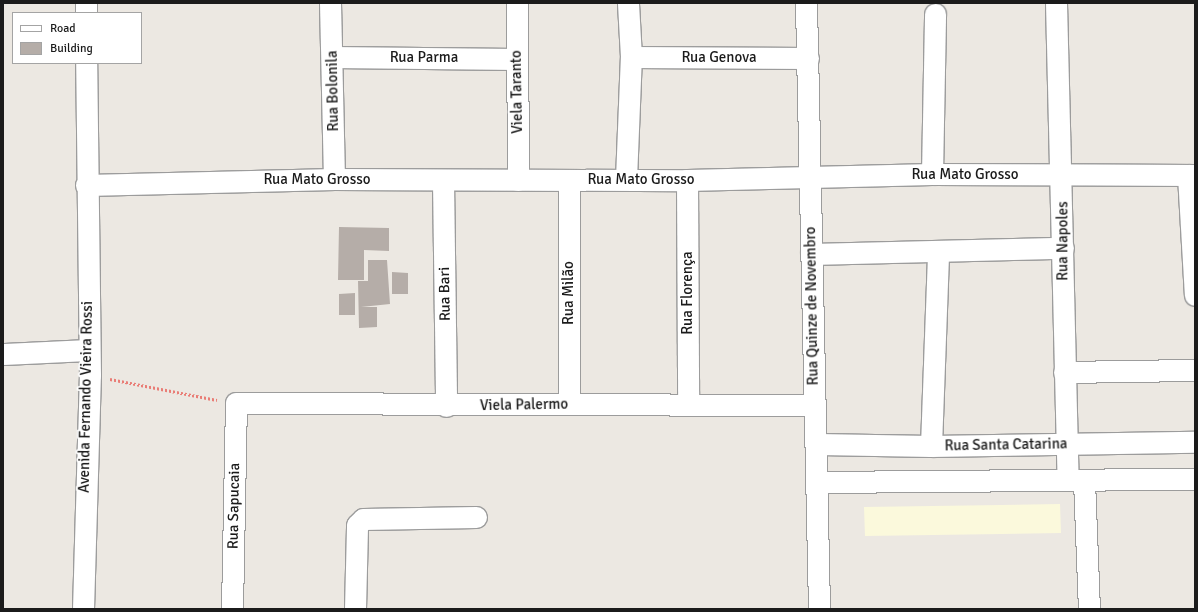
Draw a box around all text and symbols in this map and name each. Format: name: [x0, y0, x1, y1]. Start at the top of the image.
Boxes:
legend: [12, 12, 142, 64]
text: Road: [50, 21, 76, 36]
text: Building: [50, 41, 93, 56]
street label: Rua Parma: [390, 49, 458, 67]
street label: Rua Genova: [681, 49, 757, 67]
street label: Rua Bolonila: [323, 50, 343, 132]
street label: Viela Taranto: [507, 50, 527, 134]
street label: Rua Mato Grosso: [911, 166, 1019, 184]
street label: Rua Mato Grosso: [263, 171, 371, 189]
street label: Rua Mato Grosso: [587, 171, 695, 189]
street label: Rua Napoles: [1054, 201, 1072, 281]
street label: Rua Quinze de Novembro: [802, 226, 822, 386]
street label: Rua Florença: [679, 251, 697, 335]
street label: Rua Milão: [560, 261, 578, 325]
street label: Rua Bari: [436, 267, 454, 321]
street label: Avenida Fernando Vieira Rossi: [75, 301, 97, 493]
street label: Viela Palermo: [480, 395, 568, 415]
street label: Rua Santa Catarina: [944, 435, 1068, 455]
street label: Rua Sapucaia: [224, 463, 244, 549]

